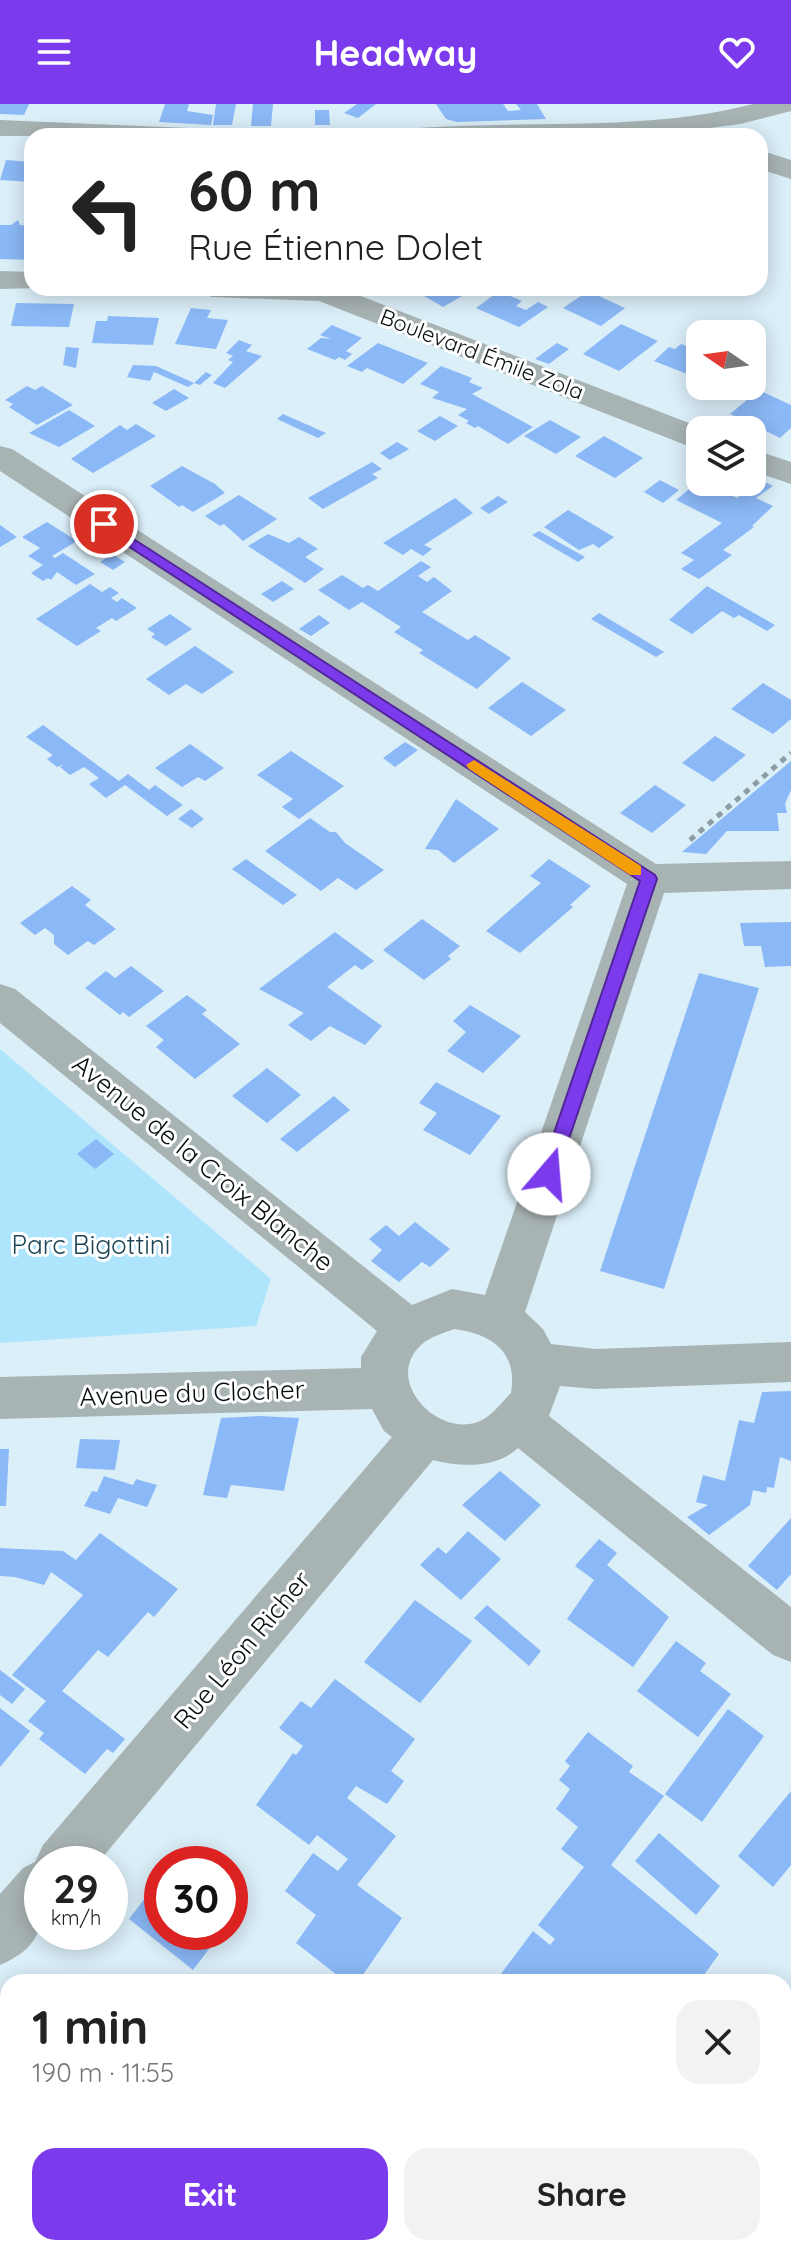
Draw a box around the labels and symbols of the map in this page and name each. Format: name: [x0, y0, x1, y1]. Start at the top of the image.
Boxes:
street label: Boulevard Émile Zola: [376, 302, 588, 406]
north arrow: [686, 320, 766, 400]
pin: [70, 490, 138, 558]
street label: Avenue de la Croix Blanche: [66, 1047, 340, 1278]
position arrow: [507, 1132, 591, 1216]
park label: Parc Bigottini: [12, 1228, 170, 1261]
street label: Avenue du Clocher: [79, 1372, 305, 1413]
street label: Rue Léon Richer: [166, 1564, 317, 1735]
speed limit sign: 30: [144, 1846, 248, 1950]

